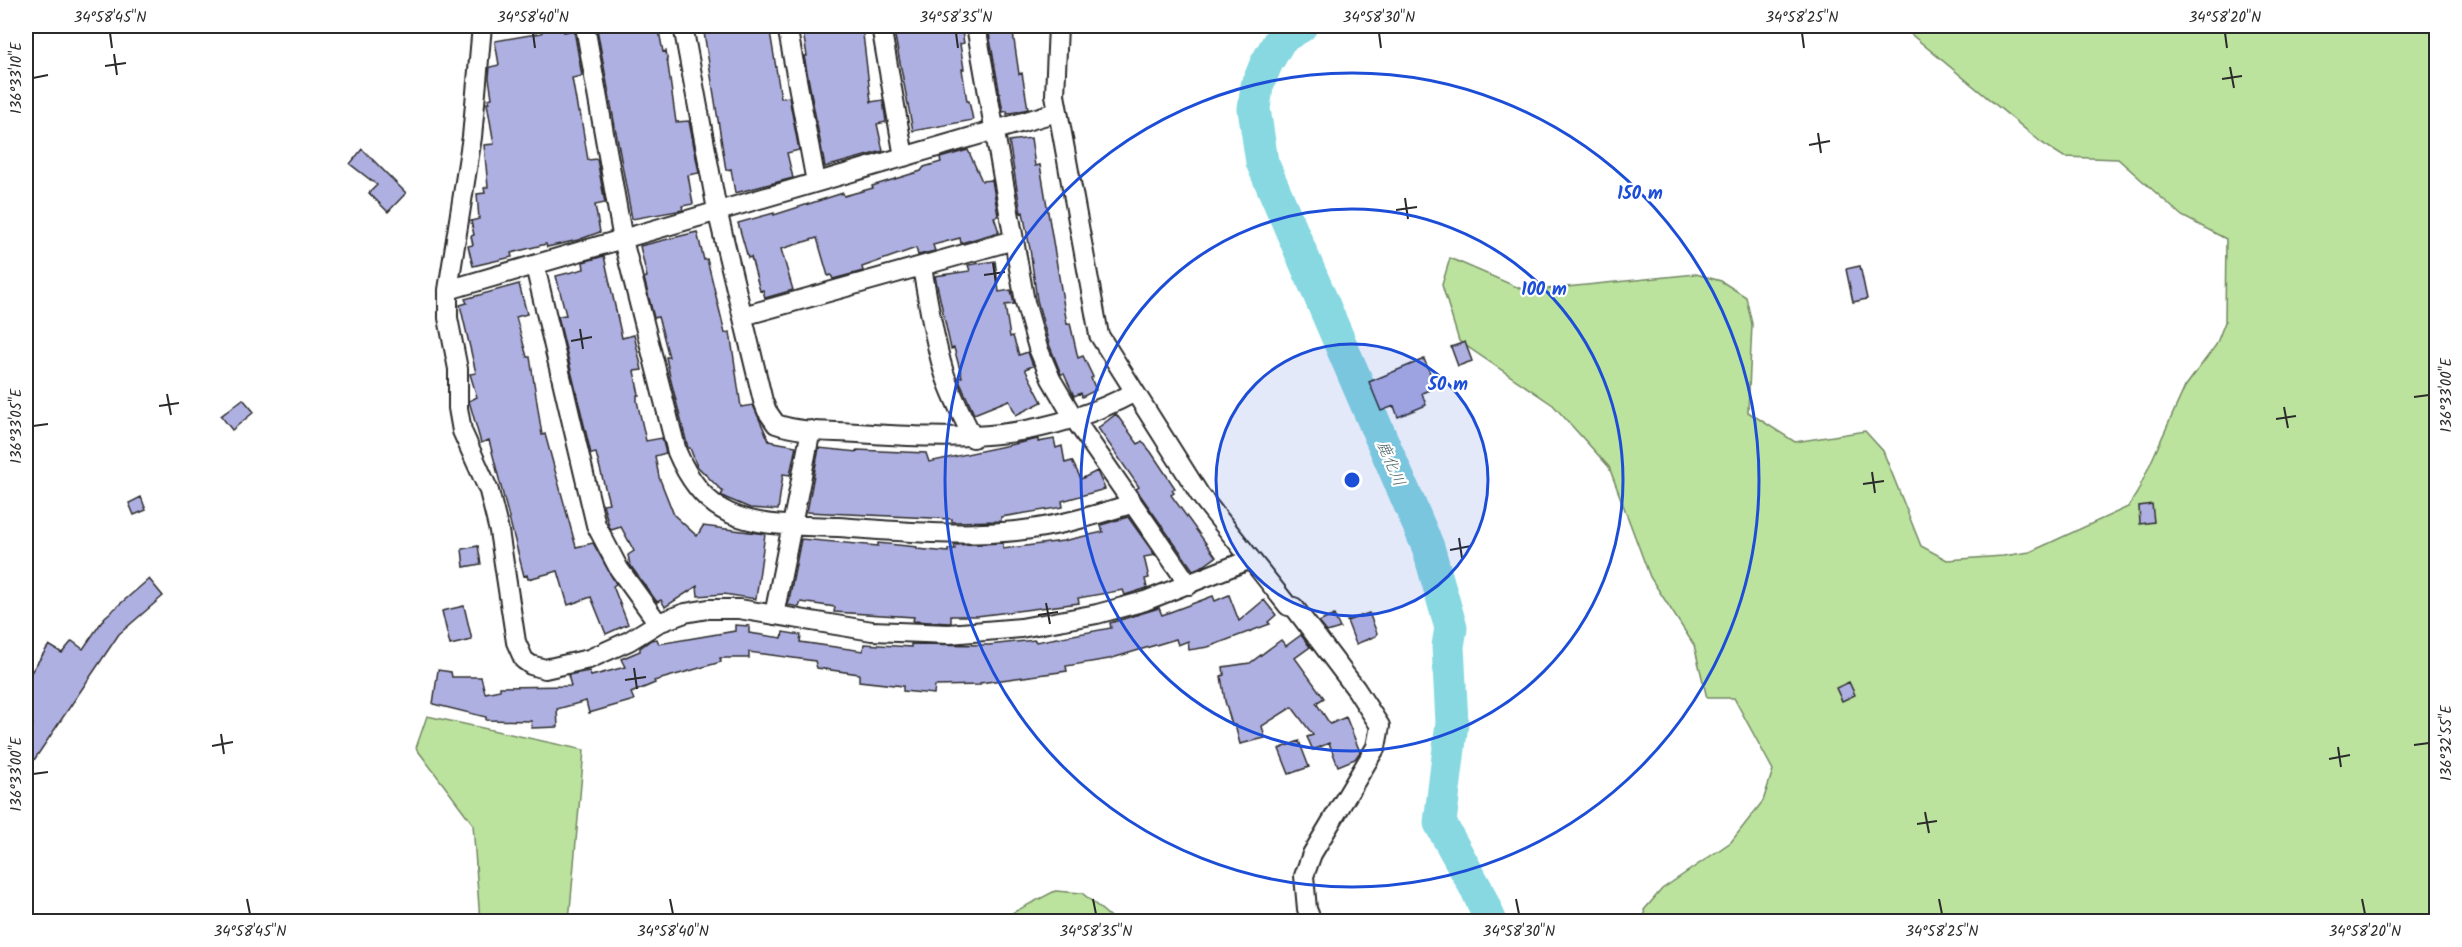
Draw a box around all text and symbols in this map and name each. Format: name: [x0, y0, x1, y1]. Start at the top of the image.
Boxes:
text: 34°58'45"N: [74, 6, 146, 30]
text: 34°58'40"N: [497, 6, 569, 30]
text: 34°58'35"N: [920, 6, 992, 30]
text: 34°58'30"N: [1343, 6, 1415, 30]
text: 34°58'25"N: [1765, 6, 1839, 30]
text: 34°58'20"N: [2189, 6, 2261, 30]
text: 136°33'10"E: [5, 41, 29, 114]
text: 150 m: [1617, 180, 1663, 209]
text: 100 m: [1521, 276, 1567, 305]
text: 136°33'00"E: [2435, 356, 2459, 432]
text: 50 m: [1427, 371, 1468, 400]
text: 136°33'05"E: [5, 387, 29, 464]
water label: 鹿化川: [1370, 437, 1412, 491]
centre of rings: [1342, 470, 1362, 490]
text: 136°32'55"E: [2435, 704, 2459, 781]
text: 136°33'00"E: [5, 735, 29, 811]
text: 34°58'45"N: [214, 920, 286, 944]
text: 34°58'40"N: [637, 920, 709, 944]
text: 34°58'35"N: [1060, 920, 1132, 944]
text: 34°58'30"N: [1483, 920, 1555, 944]
text: 34°58'25"N: [1905, 920, 1979, 944]
text: 34°58'20"N: [2329, 920, 2401, 944]

